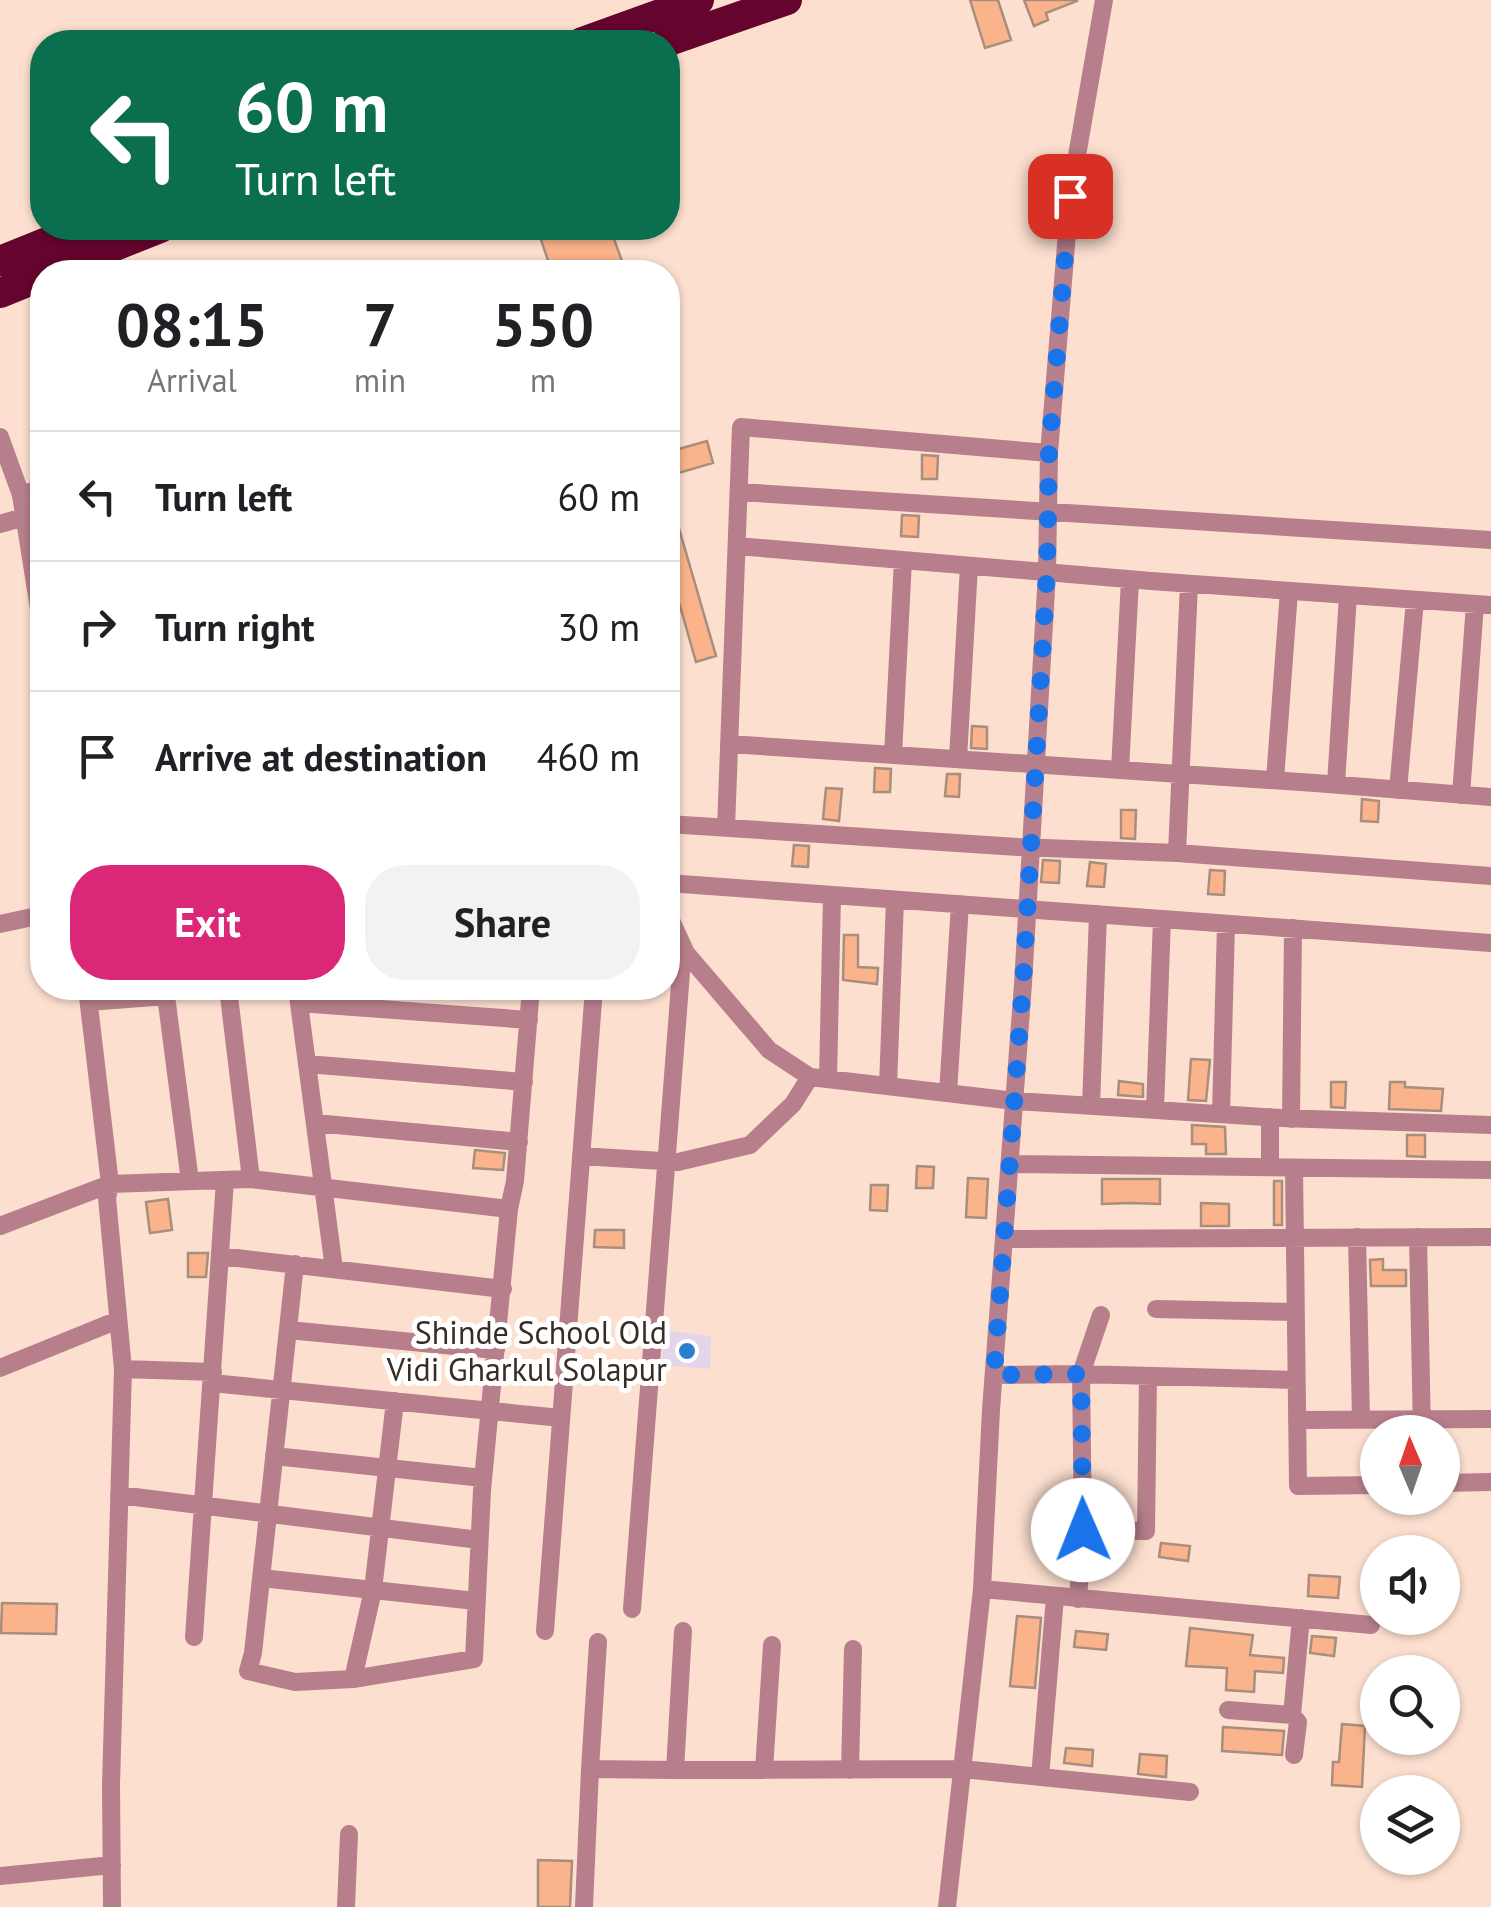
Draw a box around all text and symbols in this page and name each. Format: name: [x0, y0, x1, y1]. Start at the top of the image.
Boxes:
text: 60 m: [235, 61, 388, 151]
icon: left: [70, 70, 200, 200]
text: Turn left: [235, 149, 396, 207]
pin: [1028, 154, 1113, 239]
icon: arrive: [1043, 169, 1098, 224]
text: 08:15: [116, 285, 268, 363]
text: 7: [363, 285, 397, 363]
text: 550: [492, 285, 594, 363]
text: Arrival: [147, 359, 237, 401]
text: min: [354, 359, 406, 401]
text: m: [530, 359, 556, 401]
icon: left: [70, 469, 125, 524]
text: Turn left: [155, 472, 292, 521]
text: 60 m: [558, 472, 640, 521]
icon: right: [70, 599, 125, 654]
text: Turn right: [155, 602, 315, 651]
text: 30 m: [558, 602, 640, 651]
icon: arrive: [70, 729, 125, 784]
text: Arrive at destination: [155, 732, 487, 781]
text: 460 m: [537, 732, 640, 781]
button: Exit: [70, 865, 345, 980]
button: Share: [365, 865, 640, 980]
place label: Shinde School Old Vidi Gharkul Solapur: [386, 1311, 667, 1390]
marker: Shinde School Old Vidi Gharkul Solapur: [676, 1340, 698, 1362]
north arrow: [1360, 1415, 1460, 1515]
map controls: [1360, 1415, 1460, 1875]
position arrow: [1031, 1478, 1135, 1582]
button: sound: [1360, 1535, 1460, 1635]
button: search: [1360, 1655, 1460, 1755]
button: layers: [1360, 1775, 1460, 1875]

